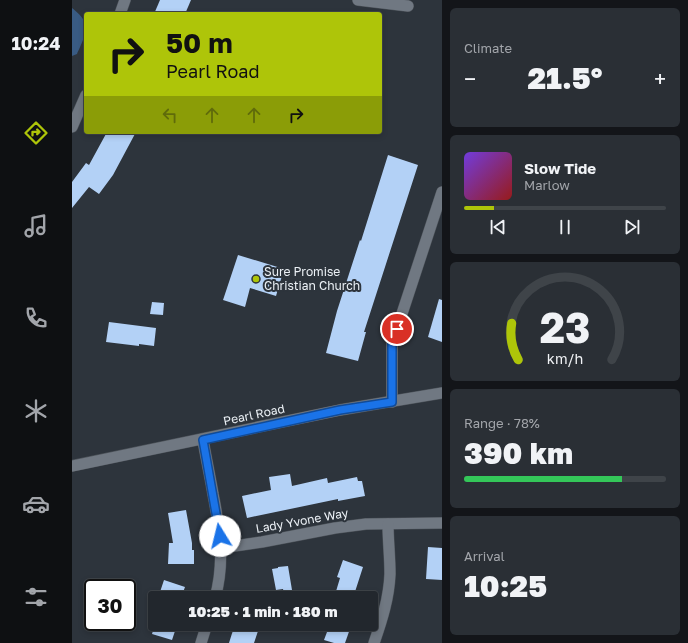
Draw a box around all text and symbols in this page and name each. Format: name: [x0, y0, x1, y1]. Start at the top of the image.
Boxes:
text: 50 m: [166, 26, 233, 59]
icon: right: [100, 28, 152, 80]
text: 10:24: [12, 32, 60, 54]
text: Climate: [464, 40, 512, 56]
text: Pearl Road: [166, 60, 260, 82]
text: 21.5°: [528, 60, 602, 96]
text: −: [464, 65, 476, 92]
text: +: [654, 65, 666, 92]
icon: left: [159, 104, 181, 126]
icon: ahead: [201, 104, 223, 126]
icon: ahead: [243, 104, 265, 126]
icon: right: [285, 104, 307, 126]
icon: directions: [22, 119, 50, 147]
text: Slow Tide: [524, 159, 596, 177]
text: Marlow: [524, 177, 570, 193]
icon: music: [22, 212, 50, 240]
icon: previous: [487, 216, 509, 238]
icon: pause: [554, 216, 576, 238]
icon: next: [621, 216, 643, 238]
place label: Sure Promise Christian Church: [264, 264, 360, 293]
marker: Sure Promise Christian Church: [251, 274, 261, 284]
text: 23: [540, 301, 590, 351]
icon: phone: [22, 304, 50, 332]
pin: [380, 312, 414, 346]
icon: arrive: [386, 318, 408, 340]
text: km/h: [547, 349, 583, 366]
icon: climate: [22, 397, 50, 425]
street label: Pearl Road: [222, 401, 286, 428]
text: Range · 78%: [464, 415, 540, 431]
text: 390 km: [464, 435, 573, 471]
icon: car: [22, 490, 50, 518]
street label: Lady Yvone Way: [254, 505, 350, 536]
position arrow: [199, 515, 241, 557]
text: Arrival: [464, 548, 505, 564]
text: 10:25: [464, 568, 547, 604]
speed limit sign: 30: [84, 579, 136, 631]
icon: filters: [22, 583, 50, 611]
text: 10:25 · 1 min · 180 m: [189, 602, 337, 620]

